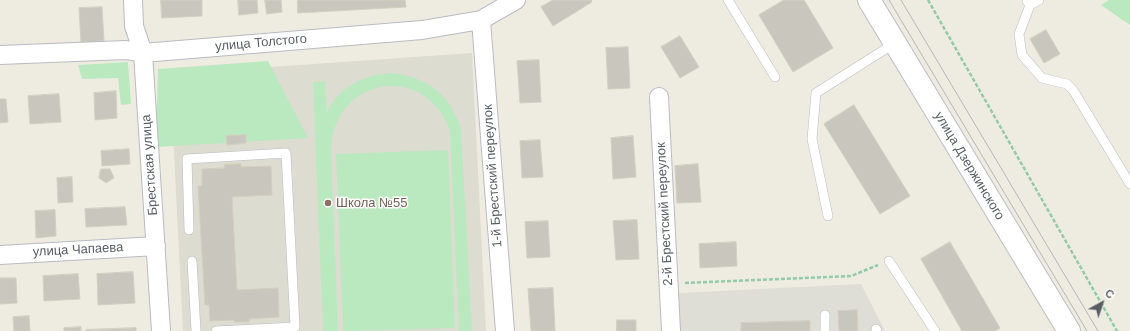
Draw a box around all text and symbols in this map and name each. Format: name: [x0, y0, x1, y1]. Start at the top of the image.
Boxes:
street label: улица Толстого: [214, 31, 308, 55]
street label: 1-й Брестский переулок: [480, 104, 506, 248]
street label: улица Дзержинского: [931, 109, 1007, 223]
street label: Брестская улица: [139, 114, 161, 216]
street label: 2-й Брестский переулок: [653, 142, 677, 286]
place label: Школа №55: [336, 195, 408, 211]
marker: Школа №55: [323, 198, 333, 208]
street label: улица Чапаева: [32, 240, 124, 260]
north arrow: [1082, 283, 1122, 323]
text: С: [1103, 287, 1117, 301]

